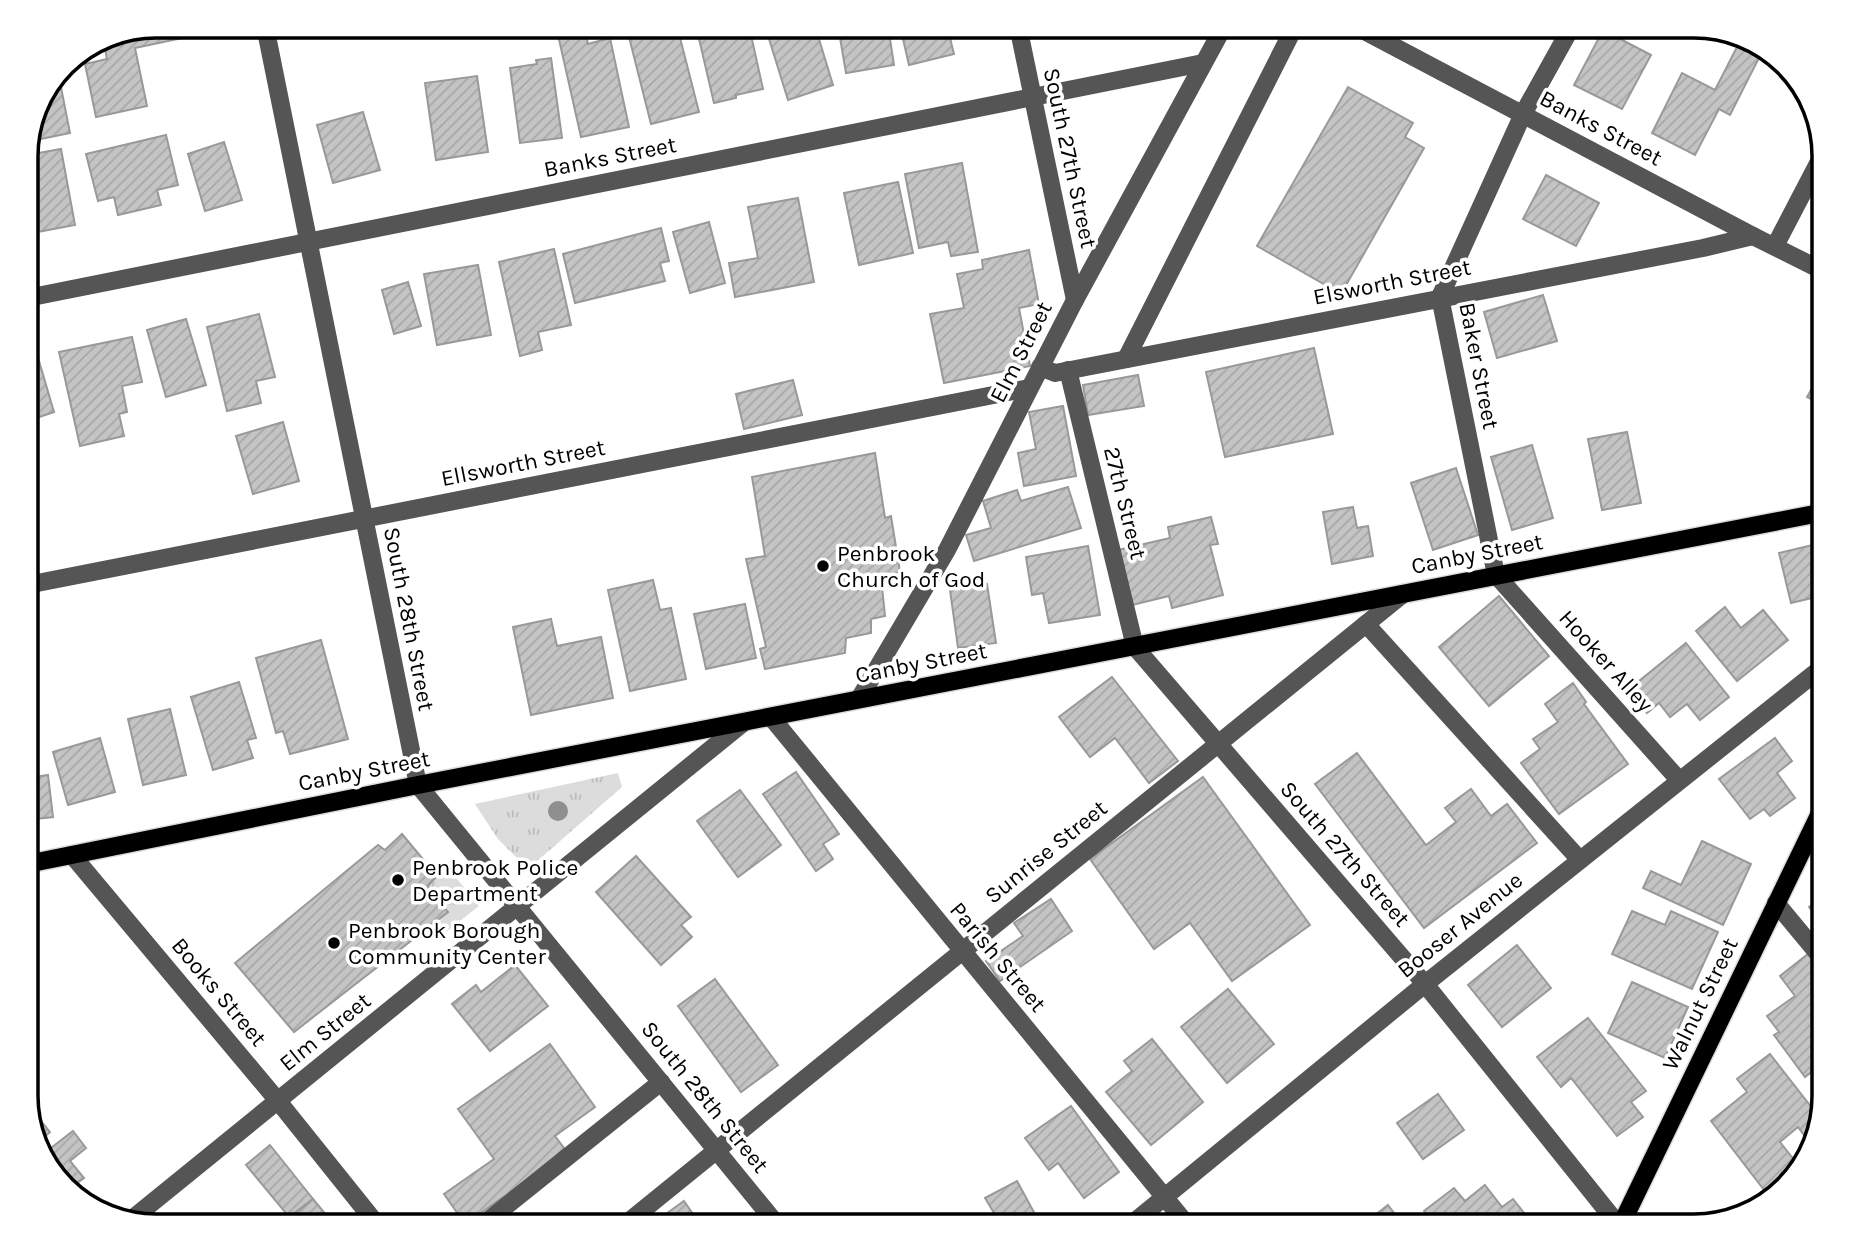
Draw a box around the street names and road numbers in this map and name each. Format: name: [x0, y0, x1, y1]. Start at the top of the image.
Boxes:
street label: South 27th Street: [1038, 65, 1102, 251]
street label: Banks Street: [1535, 85, 1667, 172]
street label: Banks Street: [541, 131, 679, 183]
street label: Elsworth Street: [1311, 253, 1474, 311]
street label: Elm Street: [984, 297, 1058, 407]
street label: Baker Street: [1453, 300, 1505, 432]
street label: Ellsworth Street: [439, 434, 608, 492]
street label: 27th Street: [1098, 444, 1152, 563]
street label: South 28th Street: [378, 525, 440, 714]
street label: Canby Street: [1409, 528, 1545, 580]
street label: Hooker Alley: [1553, 605, 1659, 718]
street label: Canby Street: [853, 637, 989, 689]
street label: Canby Street: [296, 745, 432, 797]
street label: South 27th Street: [1275, 776, 1416, 932]
street label: Sunrise Street: [979, 794, 1113, 909]
street label: Booser Avenue: [1392, 866, 1528, 984]
street label: Parish Street: [944, 897, 1052, 1018]
street label: Books Street: [166, 932, 272, 1052]
street label: Walnut Street: [1656, 933, 1744, 1075]
street label: Elm Street: [274, 987, 376, 1077]
street label: South 28th Street: [636, 1016, 775, 1178]

